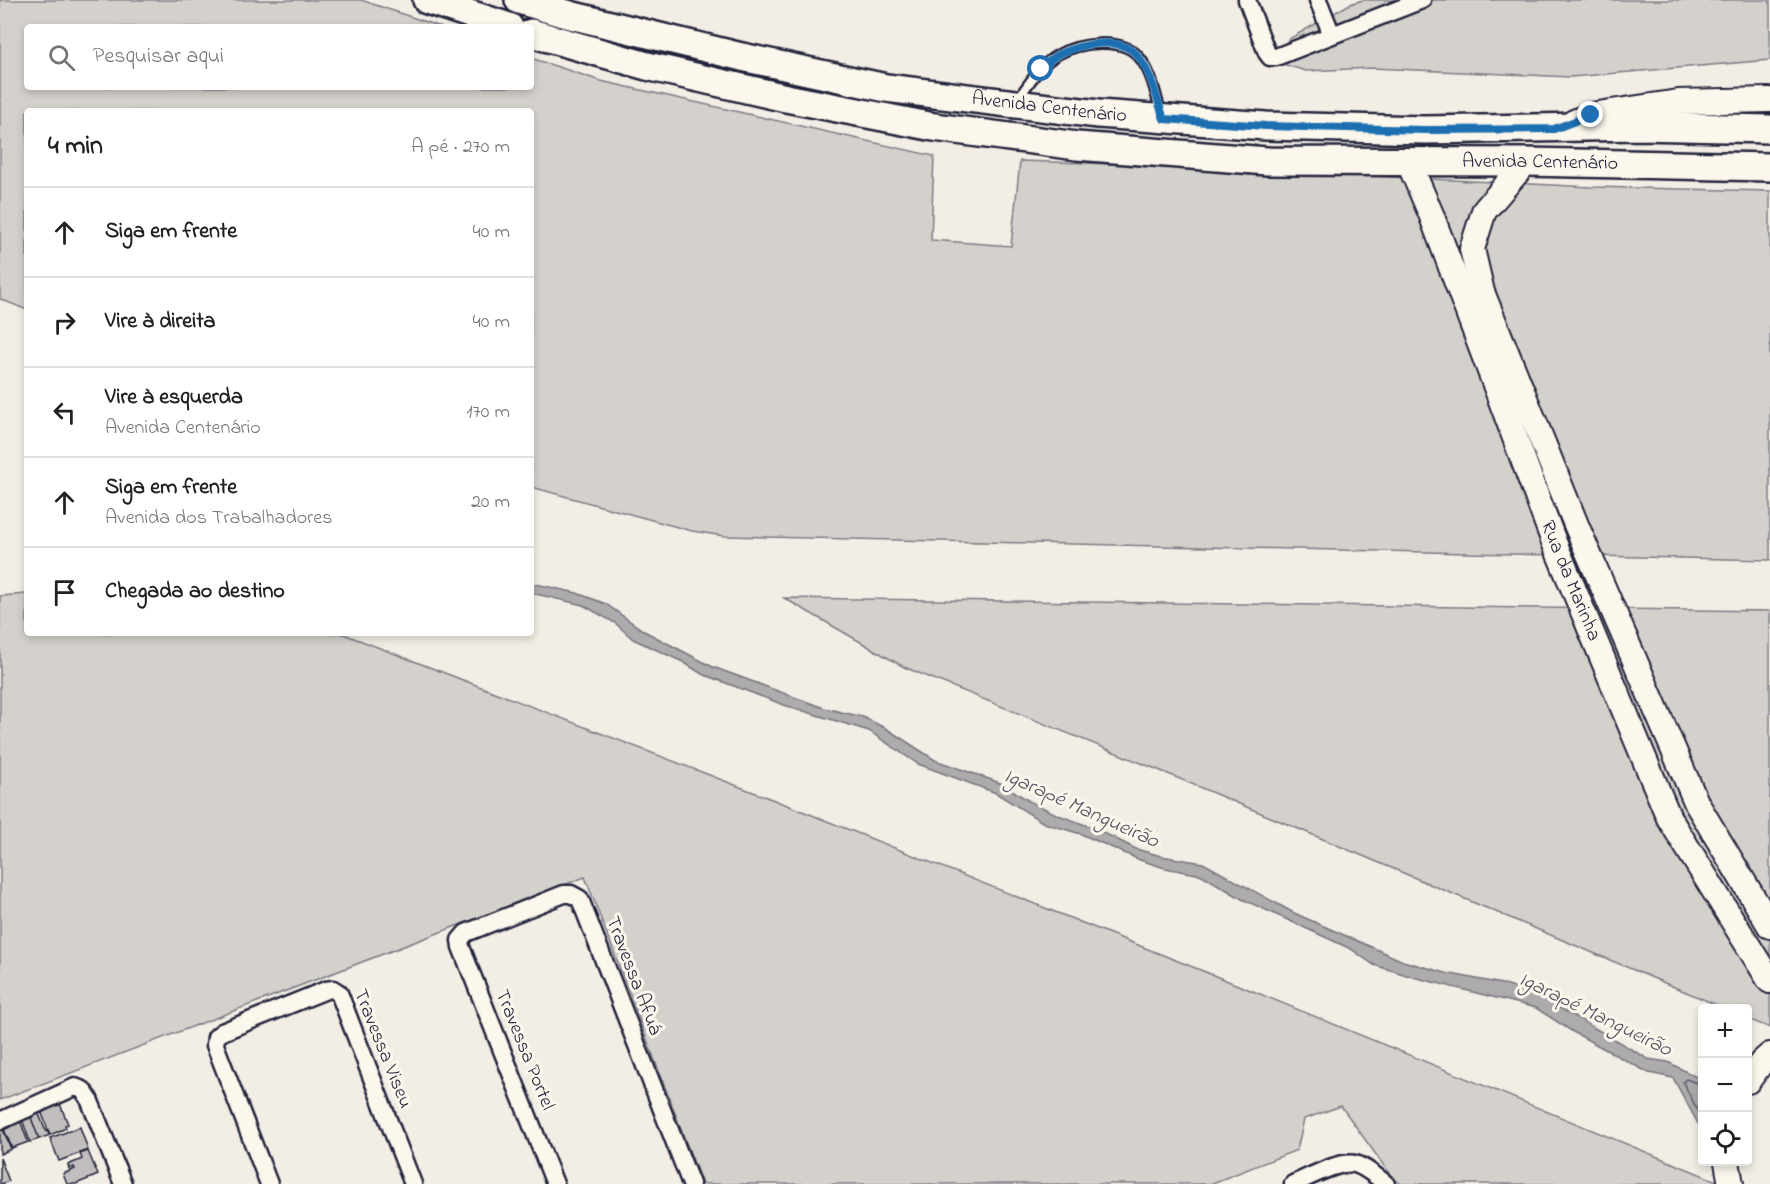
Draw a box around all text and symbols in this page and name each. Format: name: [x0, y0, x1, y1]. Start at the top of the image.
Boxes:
search box: [24, 24, 534, 90]
icon: search: [45, 41, 78, 74]
text: Pesquisar aqui: [93, 41, 224, 73]
route start: [1027, 55, 1053, 81]
street label: Avenida Centenário: [970, 84, 1128, 131]
route end: [1577, 101, 1603, 127]
text: 4 min: [48, 128, 103, 166]
text: A pé · 270 m: [411, 133, 510, 162]
street label: Avenida Centenário: [1462, 147, 1618, 178]
icon: ahead: [48, 216, 81, 249]
text: Siga em frente: [105, 216, 237, 248]
text: 40 m: [473, 218, 510, 247]
icon: right: [48, 306, 81, 339]
text: Vire à direita: [105, 306, 215, 338]
text: 40 m: [473, 308, 510, 337]
text: Vire à esquerda: [105, 382, 243, 414]
icon: left: [48, 396, 81, 429]
text: 170 m: [466, 398, 510, 427]
text: Avenida Centenário: [105, 414, 261, 443]
text: Siga em frente: [105, 472, 237, 504]
icon: ahead: [48, 486, 81, 519]
text: 20 m: [471, 488, 510, 517]
text: Avenida dos Trabalhadores: [105, 504, 332, 533]
street label: Rua da Marinha: [1533, 516, 1608, 646]
icon: arrive: [48, 576, 81, 609]
text: Chegada ao destino: [105, 576, 285, 608]
water label: Igarapé Mangueirão: [998, 761, 1164, 858]
street label: Travessa Afuá: [597, 912, 669, 1040]
water label: Igarapé Mangueirão: [1513, 965, 1677, 1066]
street label: Travessa Viseu: [345, 985, 419, 1113]
street label: Travessa Portel: [487, 985, 561, 1115]
map controls: [1698, 1004, 1752, 1166]
button: +: [1698, 1004, 1752, 1058]
button: −: [1698, 1058, 1752, 1112]
button: locate: [1698, 1112, 1752, 1166]

